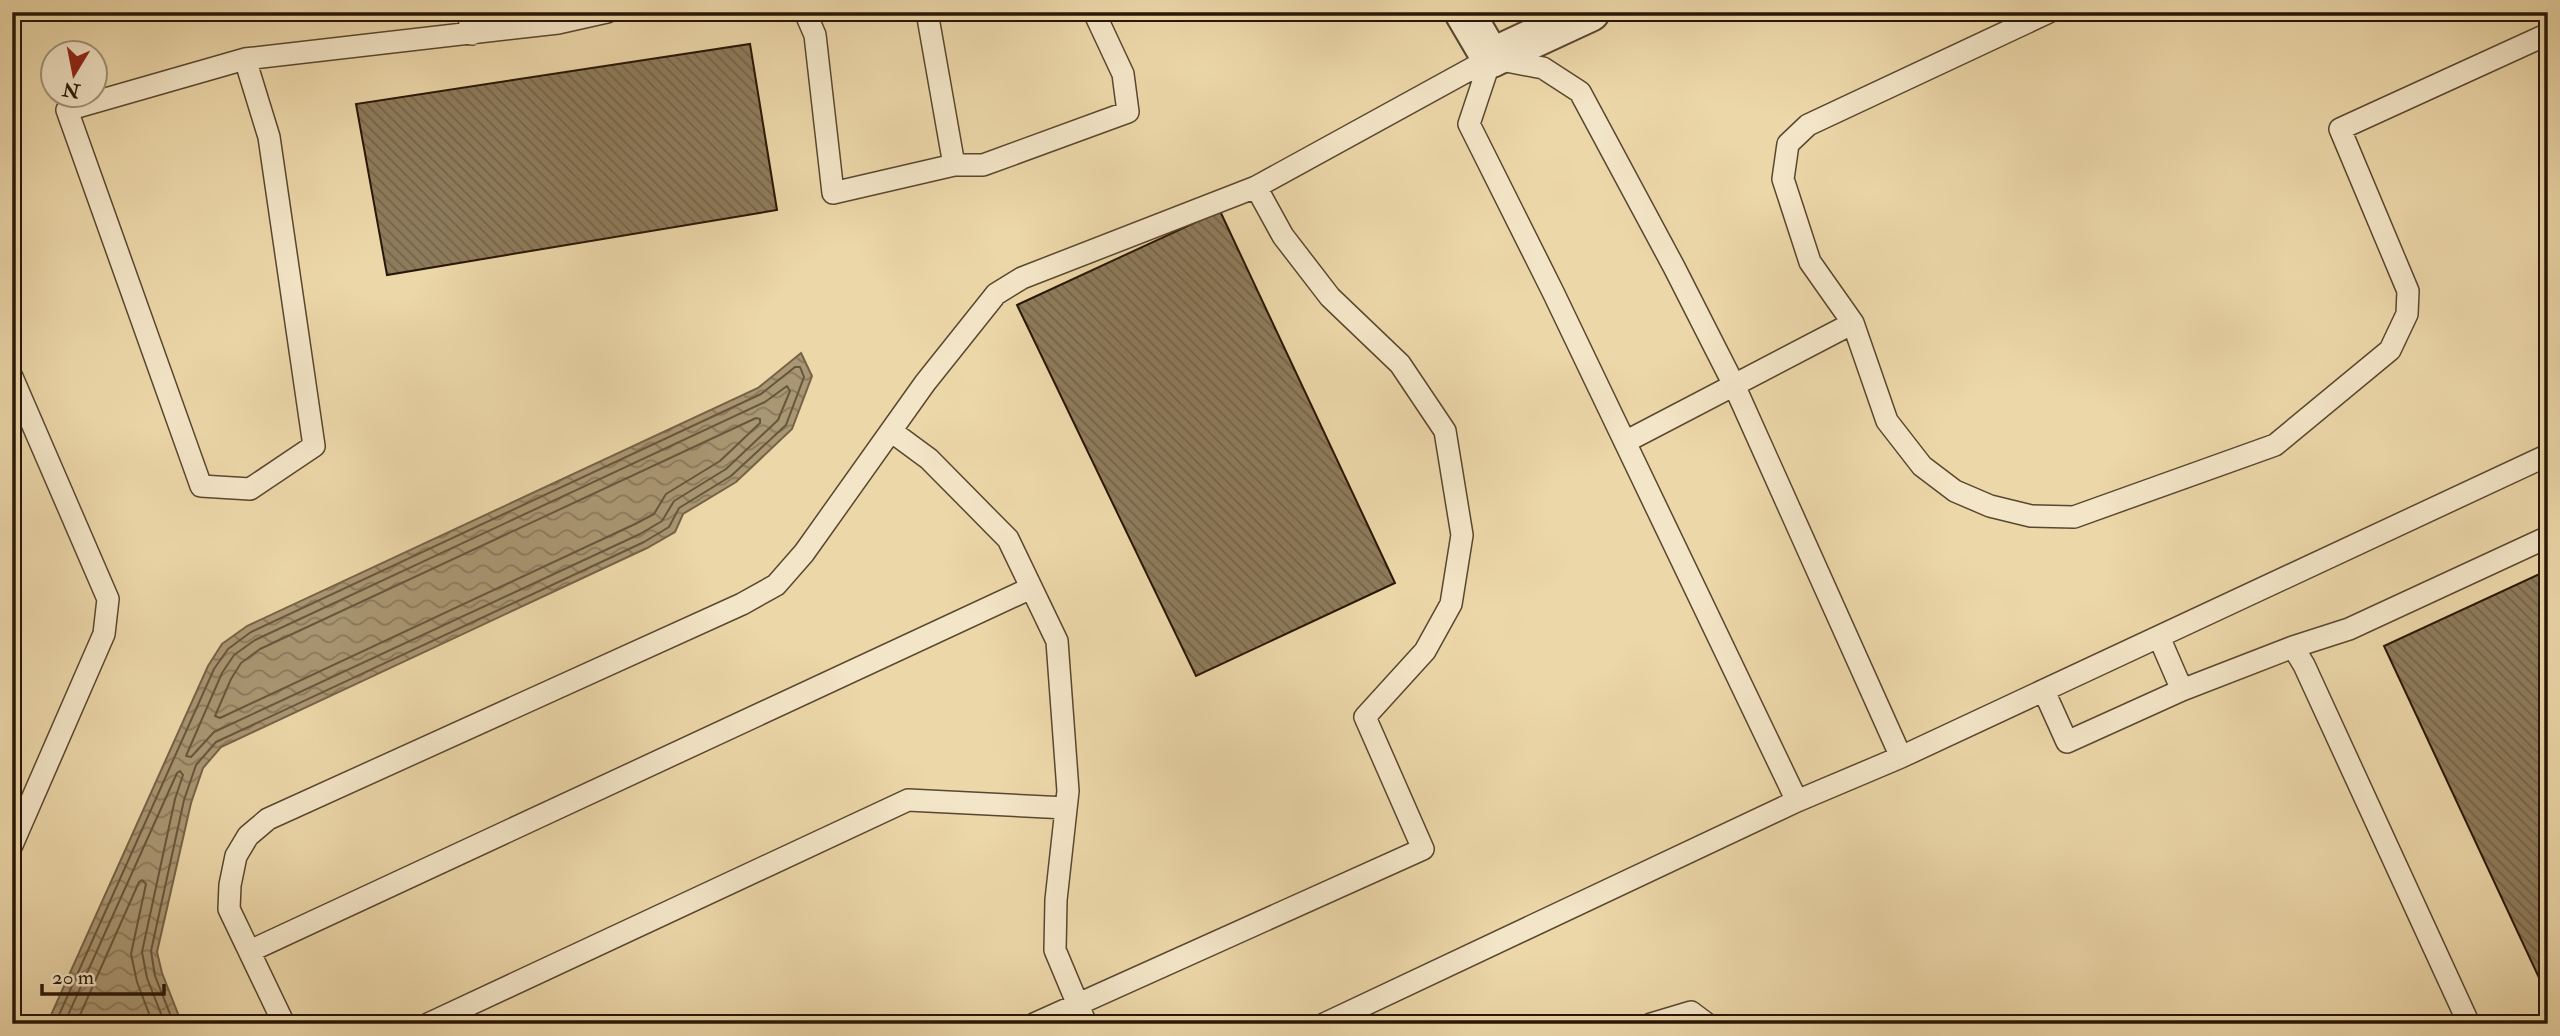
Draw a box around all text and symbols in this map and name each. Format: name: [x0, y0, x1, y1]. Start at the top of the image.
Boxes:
north arrow: [38, 38, 108, 108]
text: N: [60, 76, 83, 103]
scale bar: [42, 952, 164, 996]
text: 20 m: [52, 964, 94, 991]

